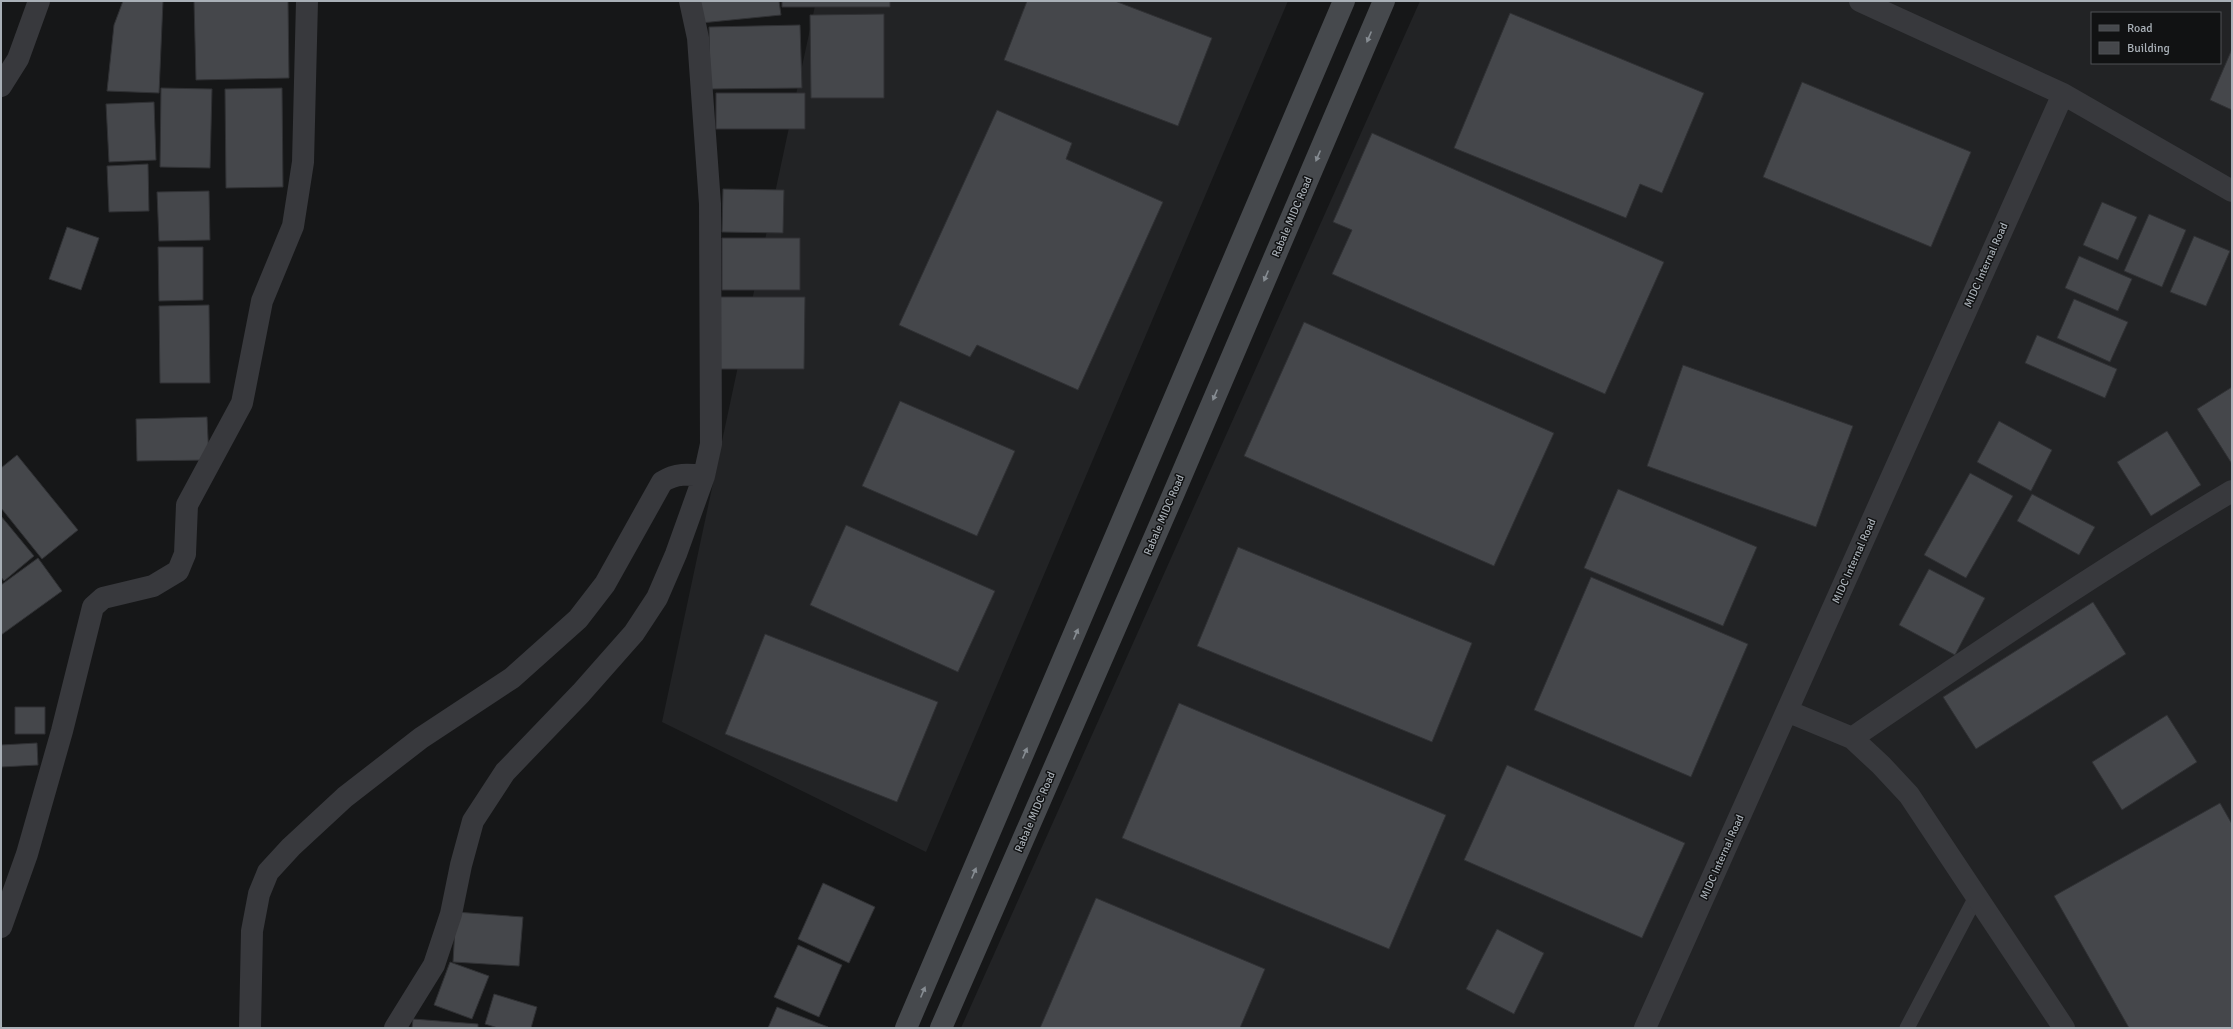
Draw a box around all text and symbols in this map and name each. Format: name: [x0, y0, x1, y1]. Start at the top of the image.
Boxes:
legend: [2091, 12, 2221, 64]
text: Road: [2127, 21, 2153, 36]
one-way arrow: [1365, 31, 1371, 43]
text: Building: [2127, 41, 2170, 56]
one-way arrow: [1314, 151, 1320, 163]
street label: Rabale MIDC Road: [1269, 175, 1315, 259]
street label: MIDC Internal Road: [1961, 220, 2011, 309]
one-way arrow: [1263, 270, 1269, 282]
one-way arrow: [1212, 390, 1218, 402]
street label: Rabale MIDC Road: [1141, 473, 1187, 557]
street label: MIDC Internal Road: [1829, 516, 1879, 605]
one-way arrow: [1073, 628, 1079, 639]
one-way arrow: [1022, 748, 1028, 759]
street label: Rabale MIDC Road: [1012, 770, 1058, 854]
street label: MIDC Internal Road: [1697, 812, 1747, 901]
one-way arrow: [971, 867, 977, 879]
one-way arrow: [920, 986, 926, 998]

